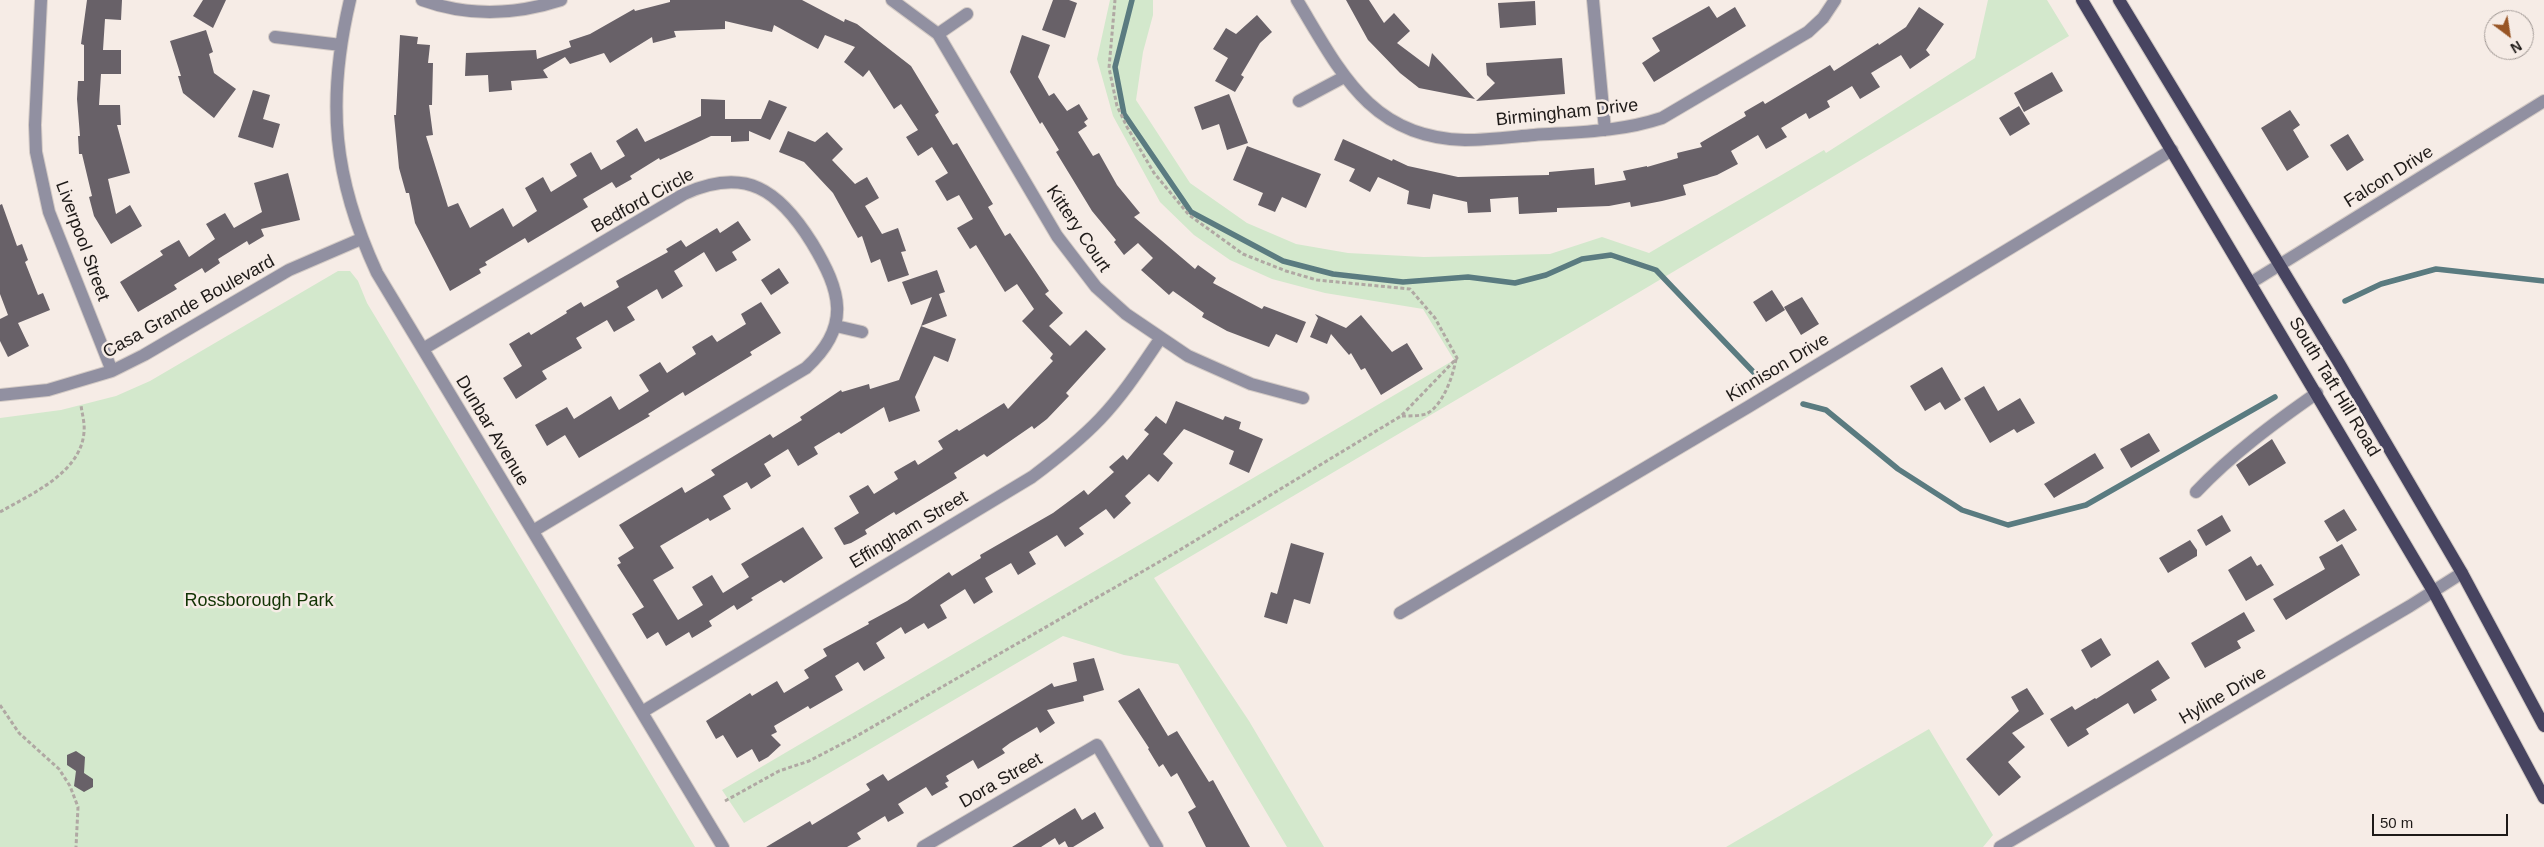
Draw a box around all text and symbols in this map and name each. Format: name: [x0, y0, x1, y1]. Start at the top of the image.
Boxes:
north arrow: [2484, 10, 2534, 60]
text: N: [2508, 38, 2525, 56]
street label: Birmingham Drive: [1495, 95, 1639, 131]
street label: Falcon Drive: [2340, 141, 2438, 213]
street label: Bedford Circle: [588, 164, 698, 238]
street label: Liverpool Street: [50, 178, 114, 304]
street label: Kittery Court: [1041, 181, 1115, 277]
street label: Casa Grande Boulevard: [99, 251, 279, 363]
street label: South Taft Hill Road: [2284, 313, 2384, 461]
street label: Kinnison Drive: [1723, 329, 1833, 407]
street label: Dunbar Avenue: [451, 372, 533, 490]
street label: Effingham Street: [846, 486, 972, 574]
park label: Rossborough Park: [184, 590, 334, 612]
street label: Hyline Drive: [2176, 662, 2270, 730]
street label: Dora Street: [956, 749, 1046, 813]
scale bar: [2374, 804, 2510, 836]
text: 50 m: [2380, 814, 2413, 831]

